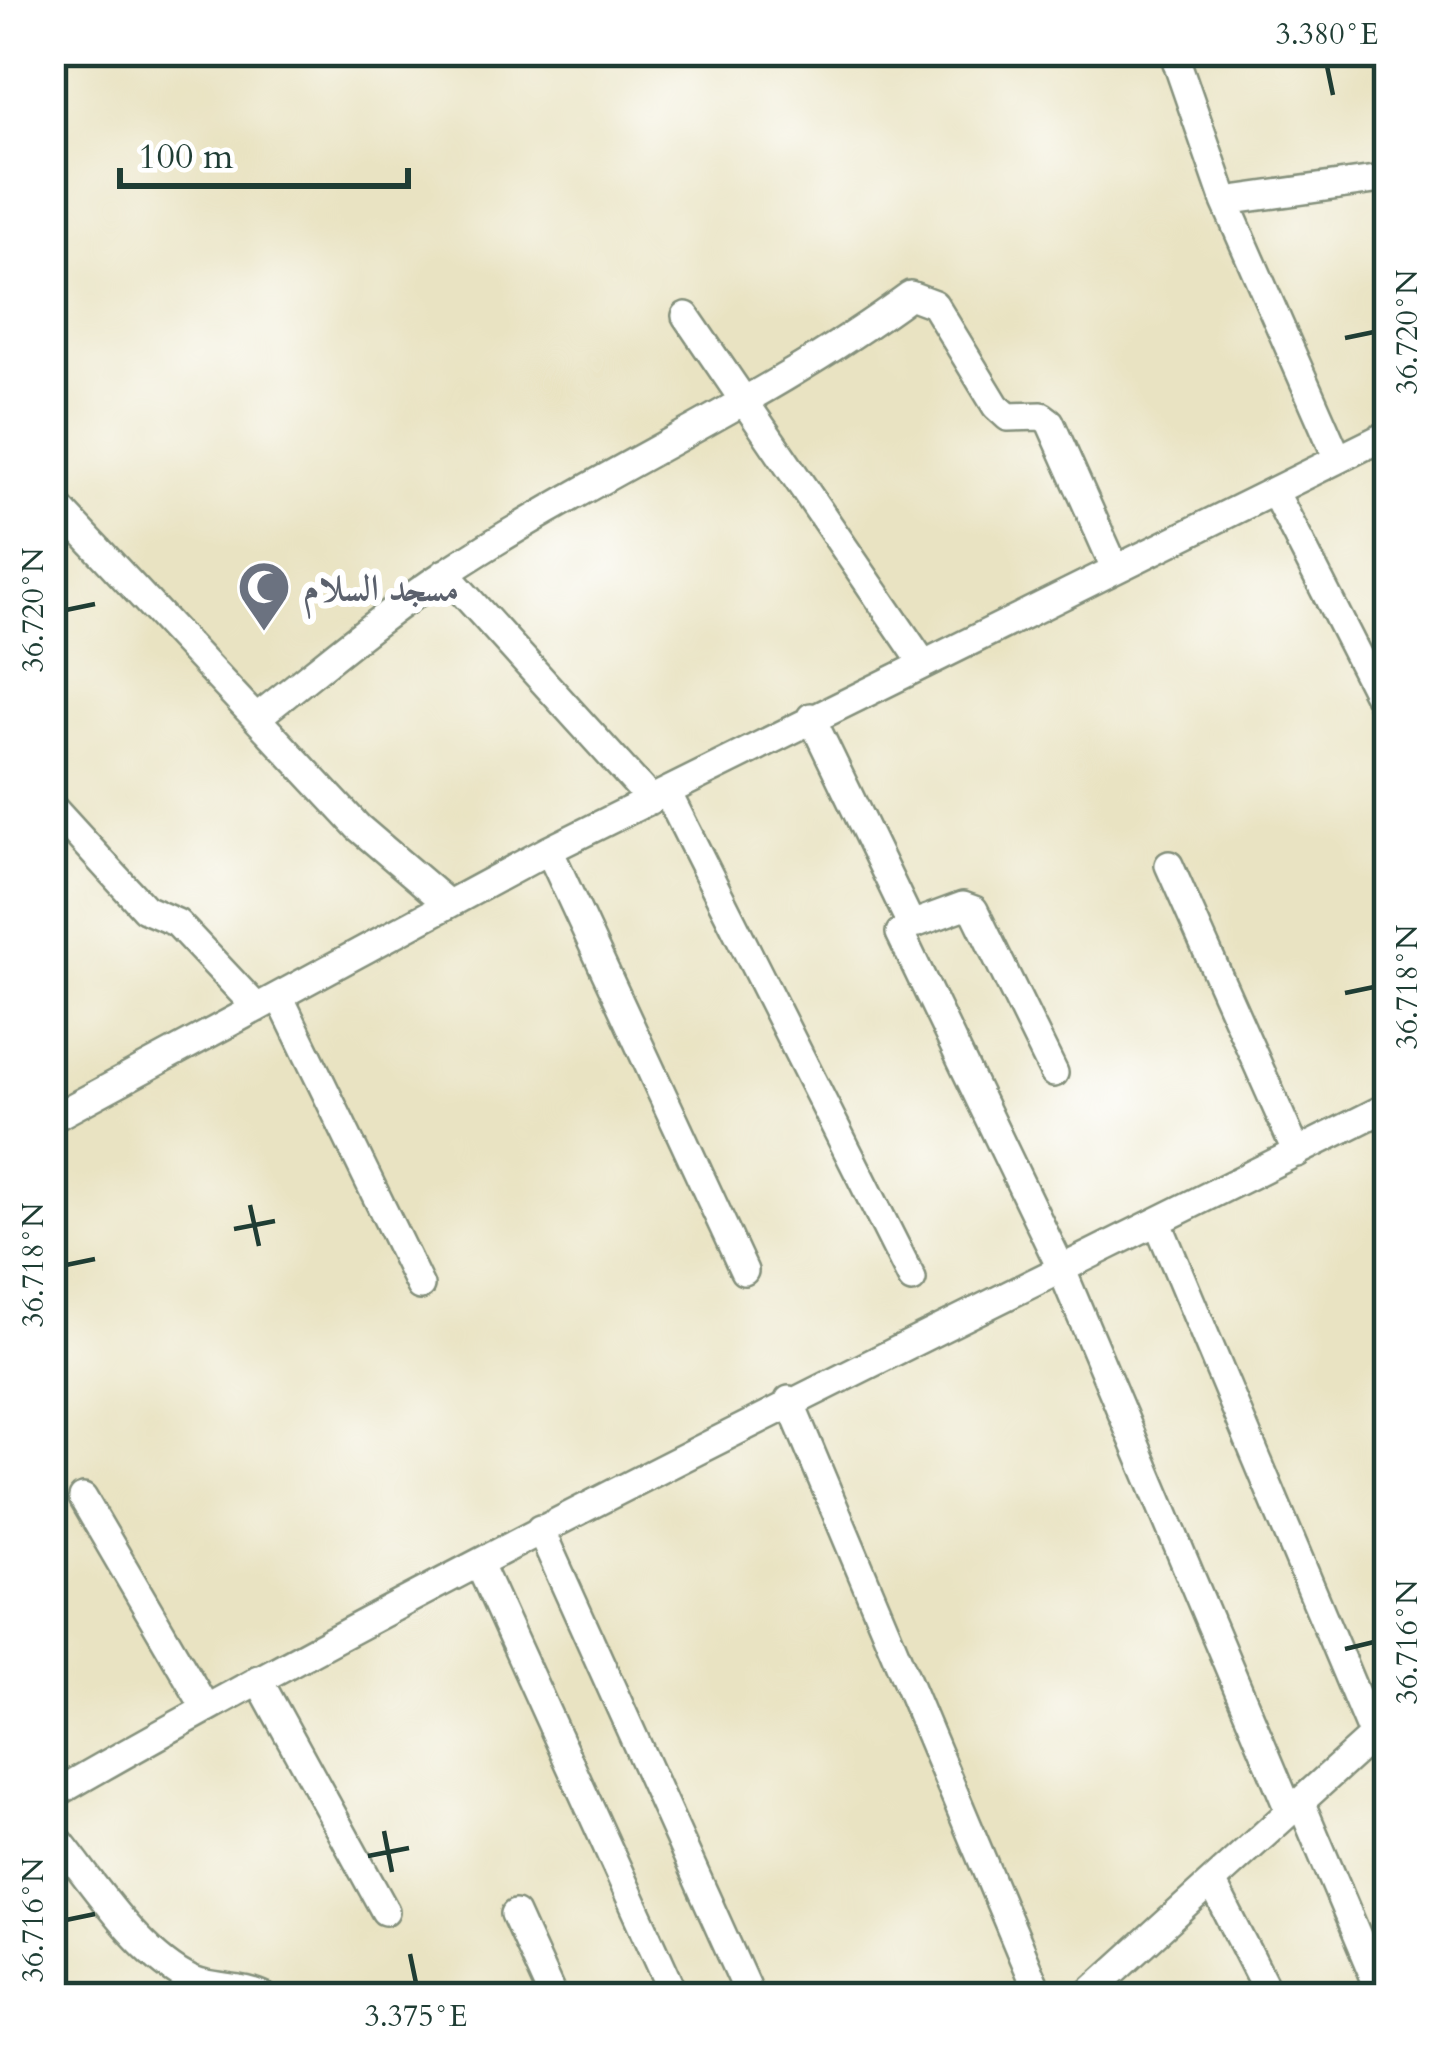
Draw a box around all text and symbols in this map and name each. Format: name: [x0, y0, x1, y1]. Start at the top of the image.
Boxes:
text: 3.380°E: [1276, 14, 1378, 55]
scale bar: [120, 114, 408, 188]
text: 100 m: [138, 132, 234, 181]
text: 36.720°N: [1387, 269, 1428, 395]
text: 36.720°N: [13, 547, 54, 673]
mosque icon: مسجد السلام: [236, 559, 292, 633]
place label: مسجد السلام: [303, 564, 459, 620]
text: 36.718°N: [1387, 924, 1428, 1050]
text: 36.718°N: [13, 1202, 54, 1328]
text: 36.716°N: [1387, 1579, 1428, 1705]
text: 36.716°N: [13, 1857, 54, 1983]
text: 3.375°E: [365, 1996, 467, 2037]

